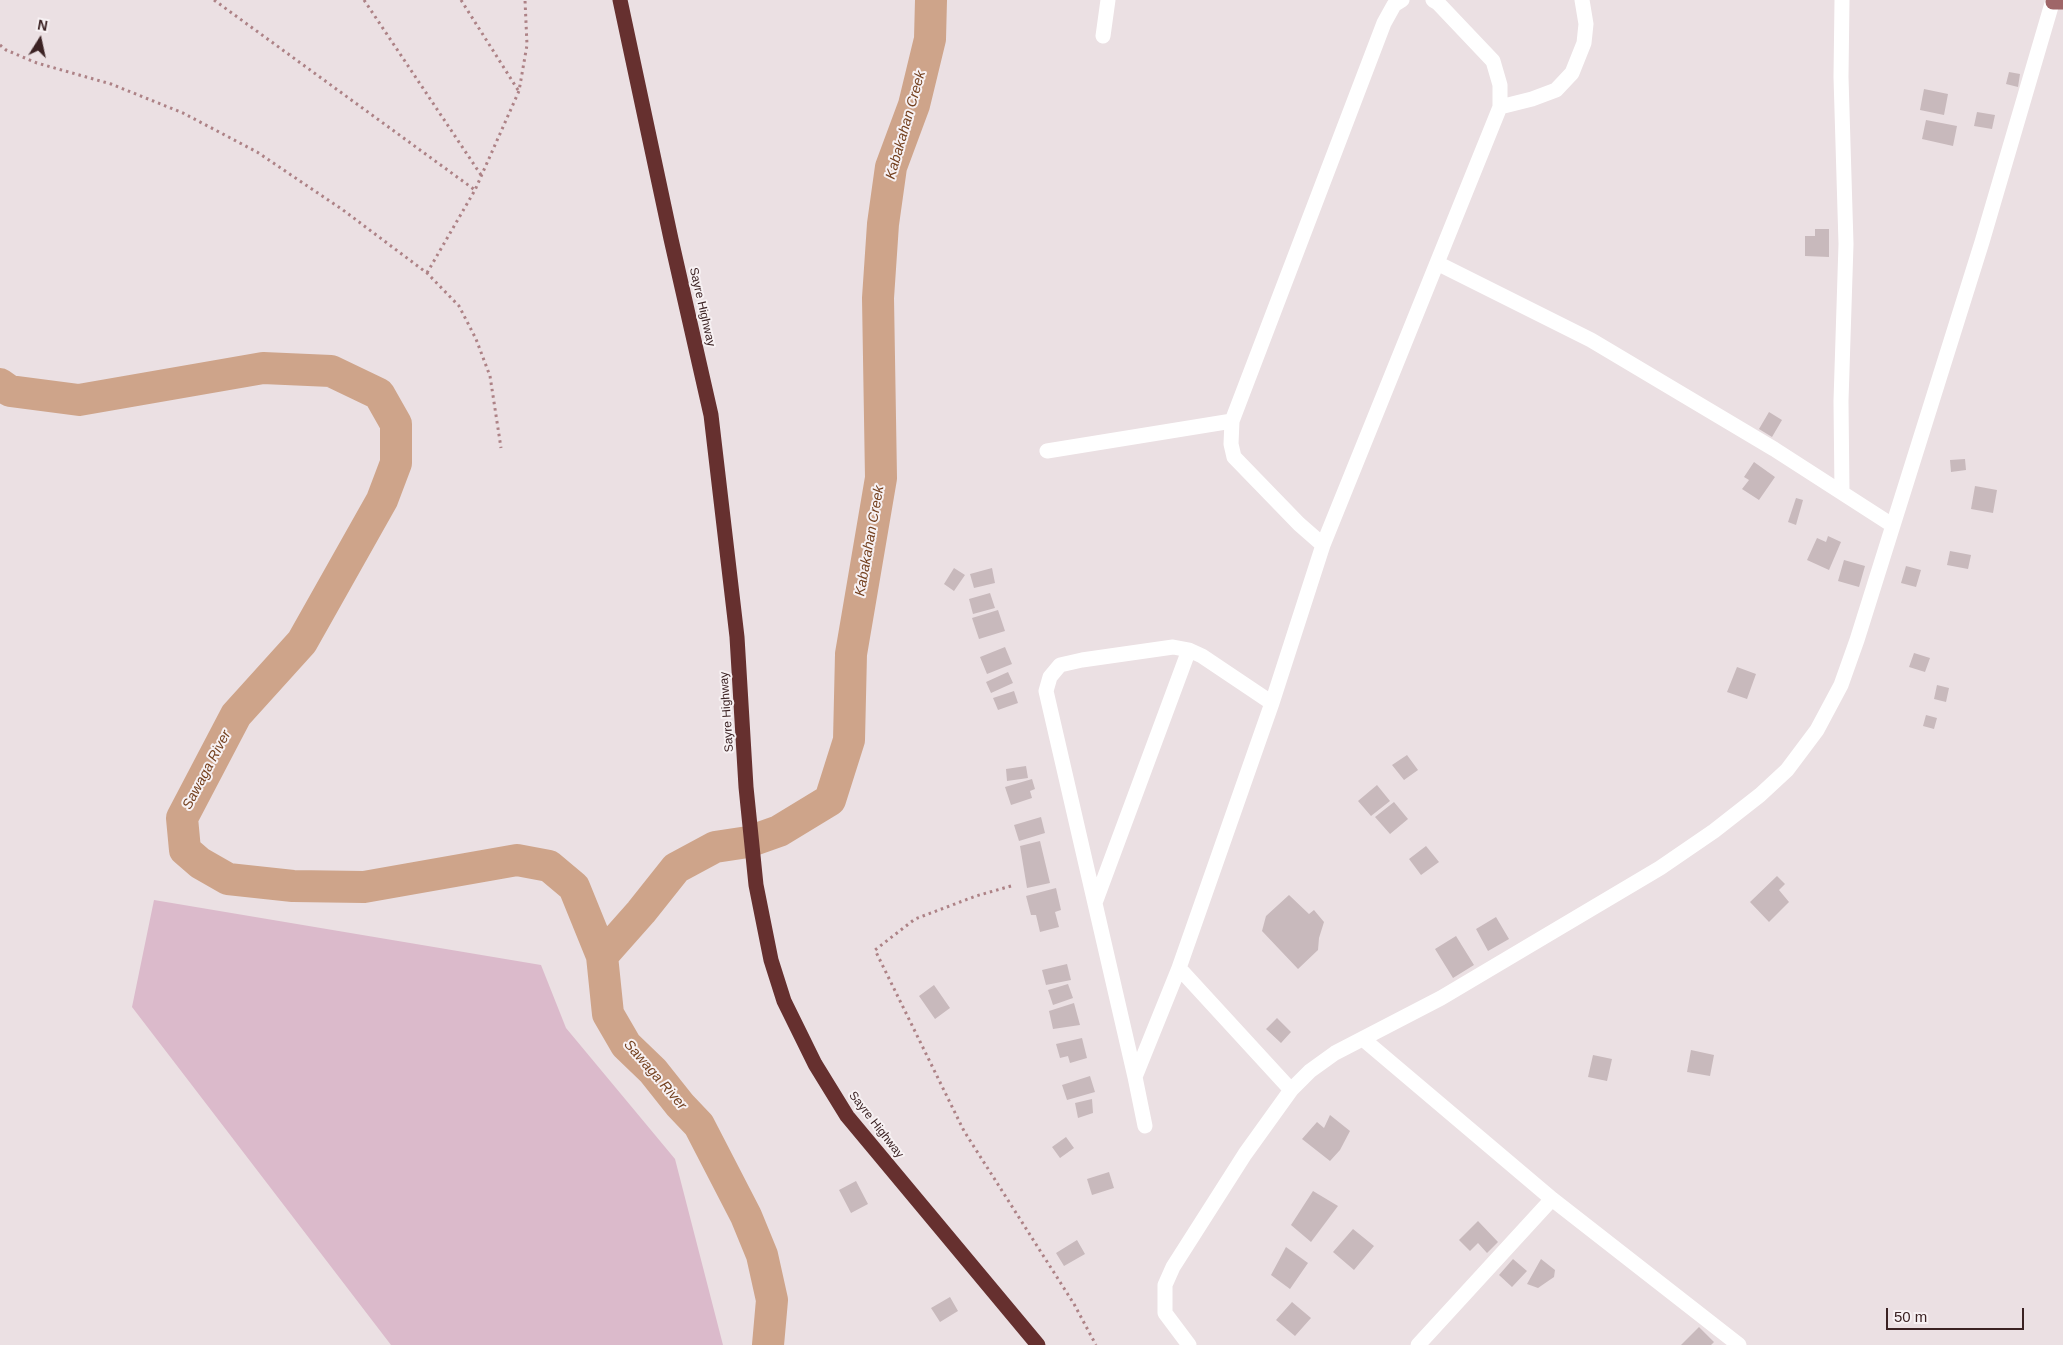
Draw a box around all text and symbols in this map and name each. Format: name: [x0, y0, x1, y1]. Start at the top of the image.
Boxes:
north arrow: [15, 15, 65, 65]
text: N: [36, 16, 49, 34]
water label: Kabakahan Creek: [882, 69, 930, 181]
street label: Sayre Highway: [686, 266, 718, 348]
water label: Kabakahan Creek: [852, 484, 888, 598]
street label: Sayre Highway: [717, 671, 737, 753]
water label: Sawaga River: [179, 728, 235, 812]
water label: Sawaga River: [620, 1037, 690, 1113]
street label: Sayre Highway: [845, 1089, 907, 1161]
scale bar: [1888, 1298, 2026, 1330]
text: 50 m: [1894, 1308, 1927, 1325]

